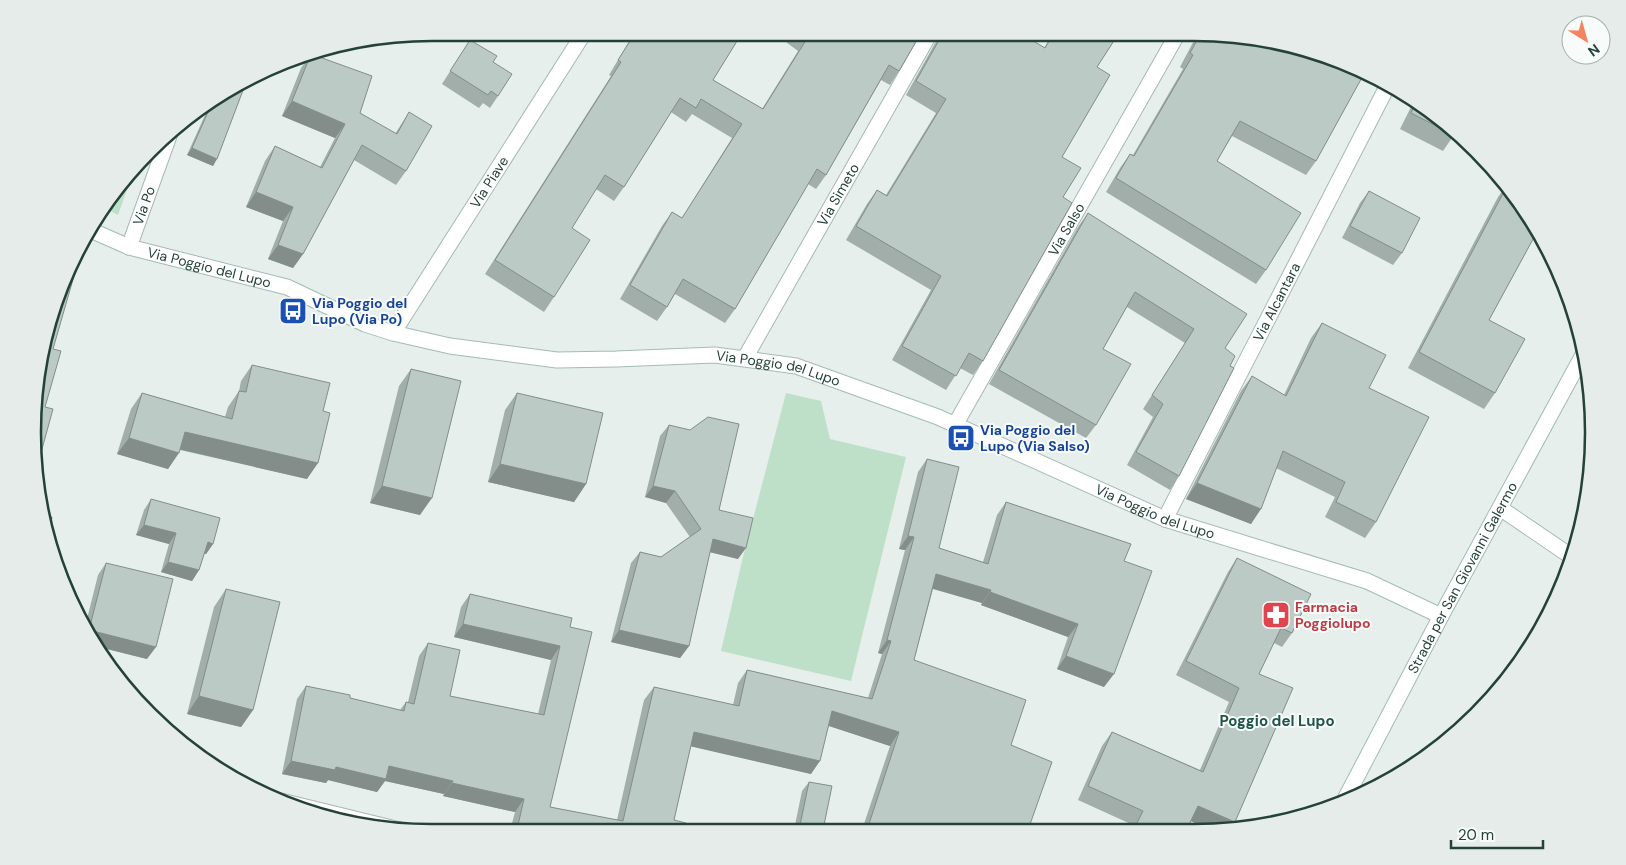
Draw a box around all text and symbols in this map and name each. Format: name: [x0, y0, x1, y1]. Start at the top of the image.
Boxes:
north arrow: [1561, 15, 1611, 65]
text: N: [1584, 40, 1603, 61]
street label: Via Piave: [466, 153, 512, 211]
street label: Via Simeto: [813, 160, 863, 229]
street label: Via Po: [129, 184, 159, 228]
street label: Via Salso: [1044, 200, 1088, 259]
street label: Via Poggio del Lupo: [146, 243, 273, 292]
street label: Via Alcantara: [1249, 260, 1304, 344]
place label: Via Poggio del Lupo (Via Po): [312, 294, 407, 328]
bus stop icon: Via Poggio del Lupo (Via Po): [278, 296, 308, 326]
street label: Via Poggio del Lupo: [715, 346, 843, 390]
place label: Via Poggio del Lupo (Via Salso): [980, 421, 1090, 455]
bus stop icon: Via Poggio del Lupo (Via Salso): [946, 423, 976, 453]
street label: Strada per San Giovanni Galermo: [1404, 479, 1521, 676]
street label: Via Poggio del Lupo: [1093, 480, 1217, 543]
place label: Farmacia Poggiolupo: [1295, 598, 1370, 632]
pharmacy icon: Farmacia Poggiolupo: [1261, 600, 1291, 630]
district label: Poggio del Lupo: [1219, 711, 1335, 731]
scale bar: [1451, 818, 1544, 850]
text: 20 m: [1458, 825, 1494, 845]

